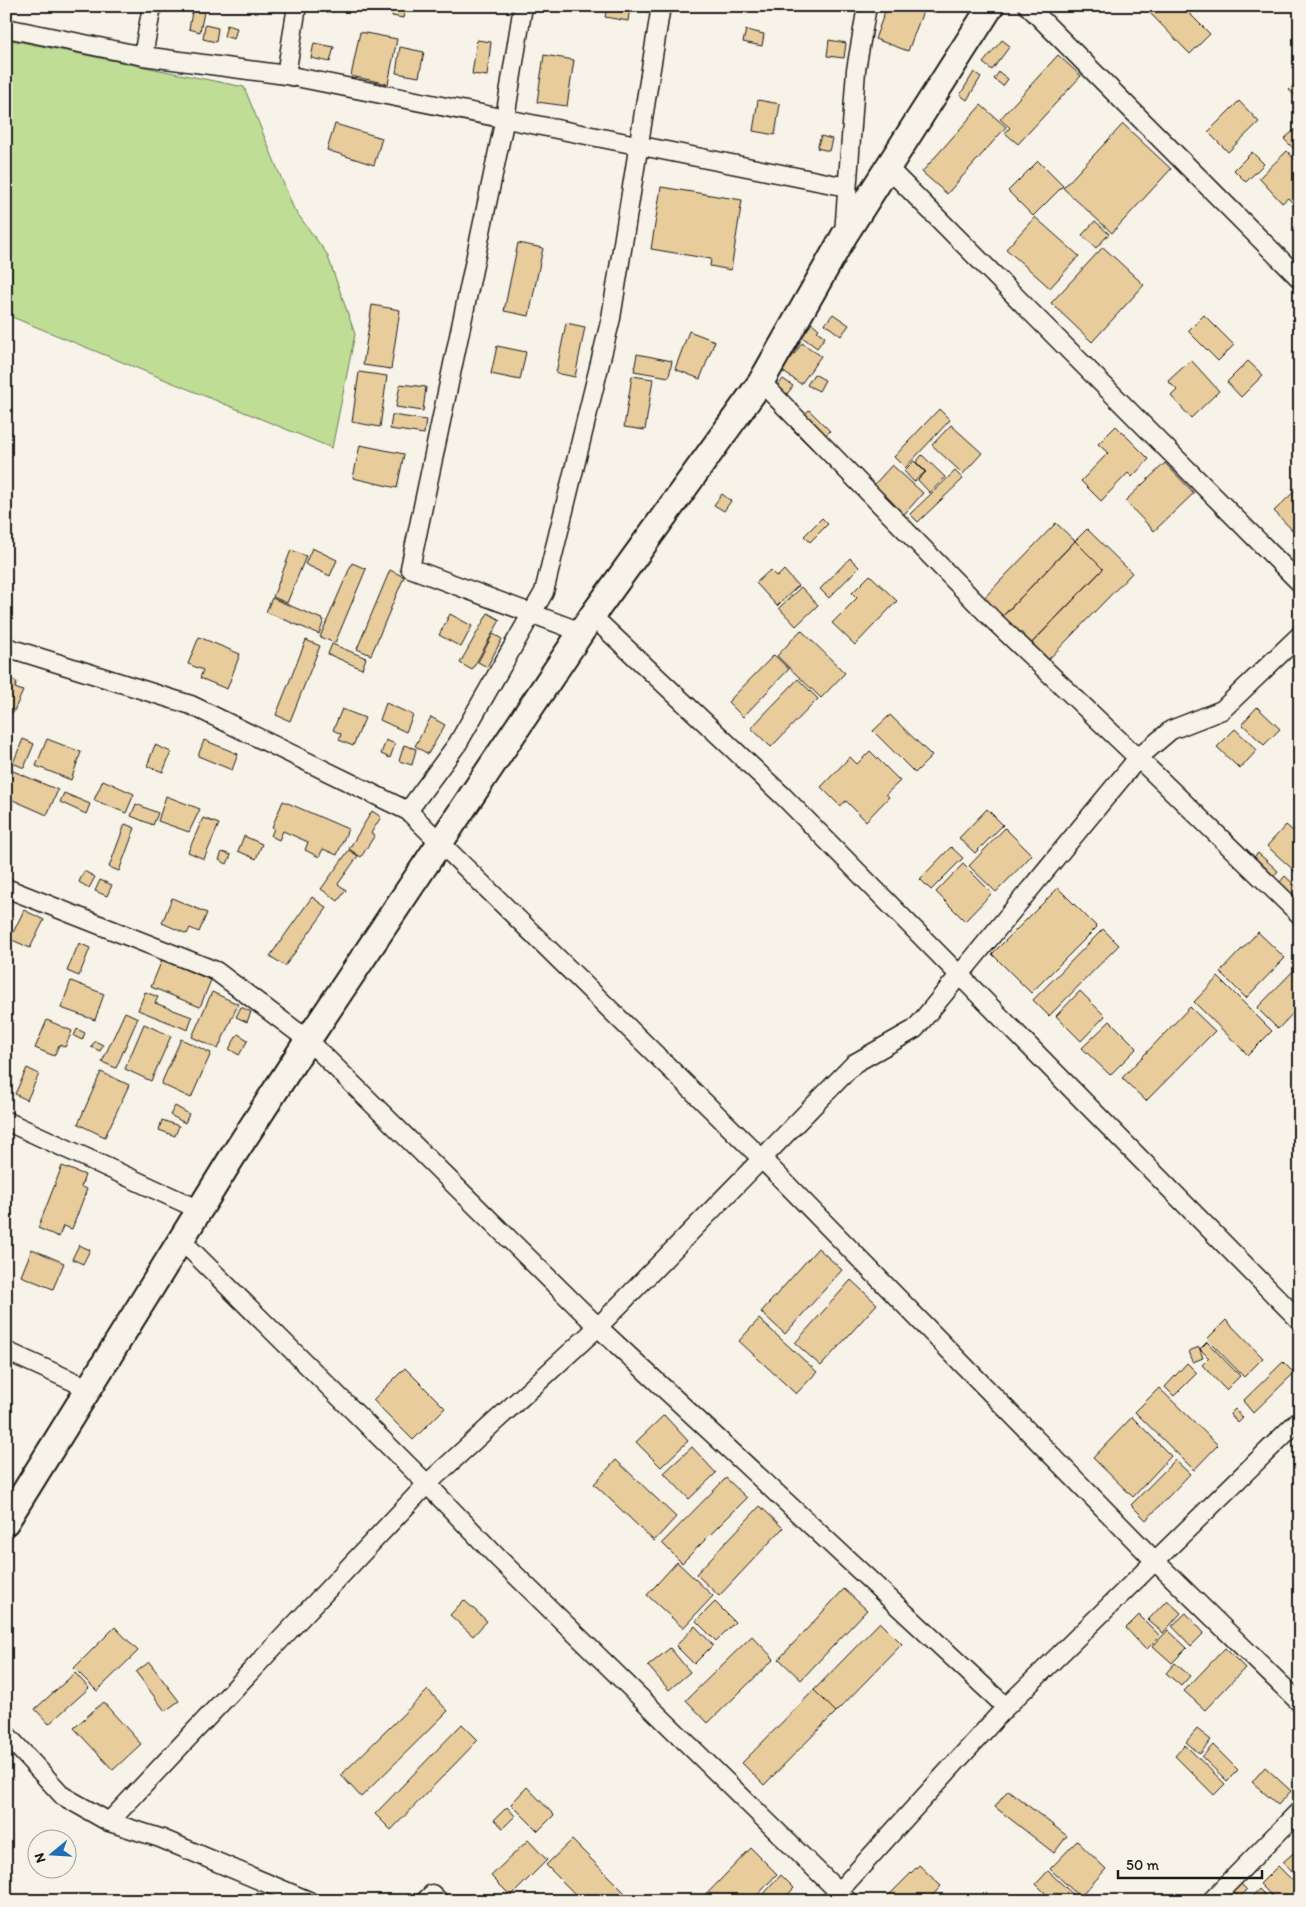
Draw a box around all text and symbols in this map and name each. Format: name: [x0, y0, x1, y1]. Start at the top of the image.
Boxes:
north arrow: [28, 1830, 78, 1880]
scale bar: [1118, 1847, 1262, 1879]
text: N: [31, 1851, 50, 1865]
text: 50 m: [1126, 1856, 1159, 1874]

